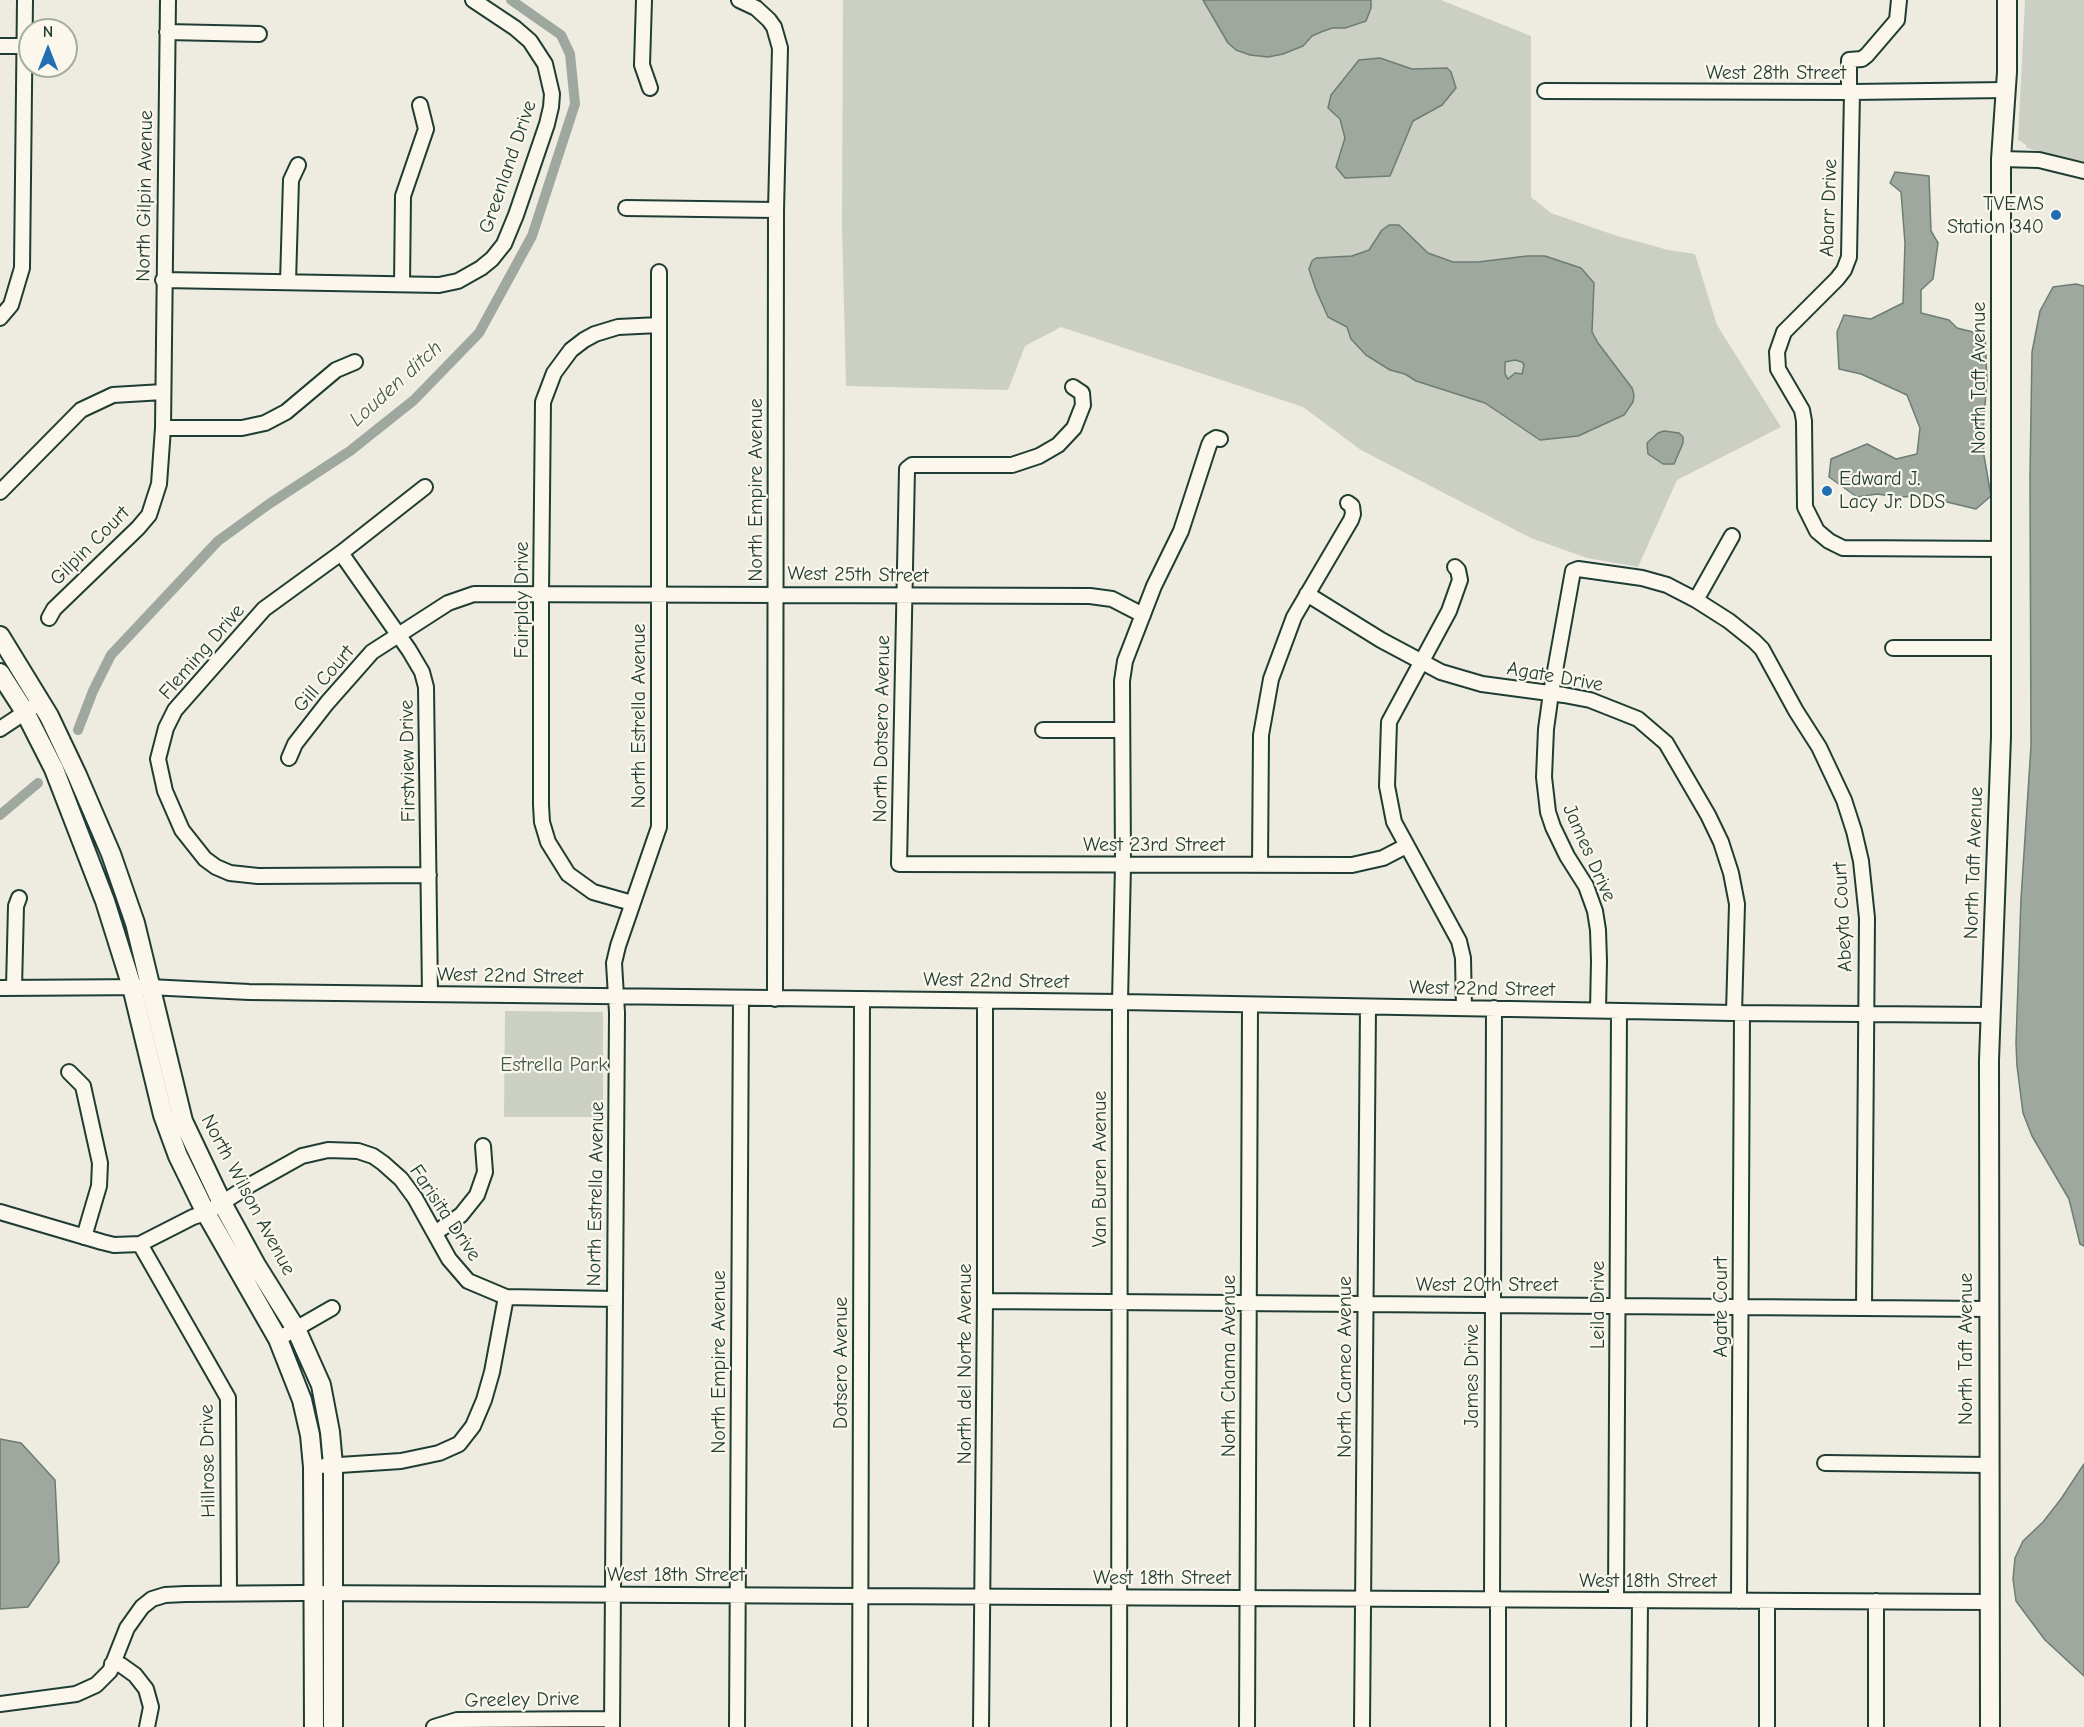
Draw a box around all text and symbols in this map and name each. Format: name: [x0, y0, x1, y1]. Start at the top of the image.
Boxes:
north arrow: [18, 18, 78, 78]
text: N: [43, 23, 53, 41]
street label: West 28th Street: [1706, 61, 1846, 85]
street label: Greenland Drive: [474, 97, 542, 237]
street label: North Gilpin Avenue: [132, 110, 158, 282]
street label: Abarr Drive: [1815, 158, 1843, 258]
place label: TVEMS Station 340: [1947, 192, 2044, 239]
marker: TVEMS Station 340: [2049, 208, 2063, 222]
street label: North Taft Avenue: [1967, 302, 1991, 454]
water label: Louden ditch: [344, 336, 448, 432]
street label: North Empire Avenue: [744, 398, 768, 582]
place label: Edward J. Lacy Jr. DDS: [1839, 467, 1945, 514]
marker: Edward J. Lacy Jr. DDS: [1820, 484, 1834, 498]
street label: Gilpin Court: [45, 501, 135, 591]
street label: Fairplay Drive: [510, 541, 534, 659]
street label: West 25th Street: [787, 562, 929, 588]
street label: Fleming Drive: [154, 599, 250, 705]
street label: North Estrella Avenue: [627, 623, 651, 809]
street label: North Dotsero Avenue: [868, 635, 896, 823]
street label: Gill Court: [288, 641, 360, 717]
street label: Agate Drive: [1505, 657, 1605, 697]
street label: Firstview Drive: [395, 699, 421, 823]
street label: North Taft Avenue: [1959, 786, 1989, 940]
street label: James Drive: [1557, 801, 1621, 905]
street label: West 23rd Street: [1083, 833, 1225, 857]
street label: Abeyta Court: [1828, 861, 1858, 973]
street label: West 22nd Street: [437, 963, 583, 989]
street label: West 22nd Street: [923, 968, 1069, 994]
street label: West 22nd Street: [1409, 976, 1555, 1002]
park label: Estrella Park: [500, 1053, 608, 1077]
street label: Van Buren Avenue: [1088, 1091, 1112, 1247]
street label: North Estrella Avenue: [582, 1101, 610, 1287]
street label: North Wilson Avenue: [195, 1111, 301, 1279]
street label: Farisita Drive: [404, 1160, 486, 1266]
street label: Agate Court: [1709, 1256, 1733, 1358]
street label: Leila Drive: [1586, 1261, 1610, 1349]
street label: North del Norte Avenue: [953, 1264, 977, 1464]
street label: North Empire Avenue: [707, 1270, 731, 1454]
street label: West 20th Street: [1416, 1273, 1558, 1297]
street label: North Taft Avenue: [1954, 1273, 1978, 1425]
street label: North Chama Avenue: [1217, 1275, 1241, 1457]
street label: North Cameo Avenue: [1333, 1276, 1357, 1458]
street label: Dotsero Avenue: [829, 1297, 853, 1429]
street label: James Drive: [1460, 1324, 1484, 1428]
street label: Hillrose Drive: [195, 1404, 221, 1518]
street label: West 18th Street: [607, 1563, 745, 1587]
street label: West 18th Street: [1093, 1566, 1231, 1590]
street label: West 18th Street: [1579, 1569, 1717, 1593]
street label: Greeley Drive: [464, 1687, 580, 1713]

